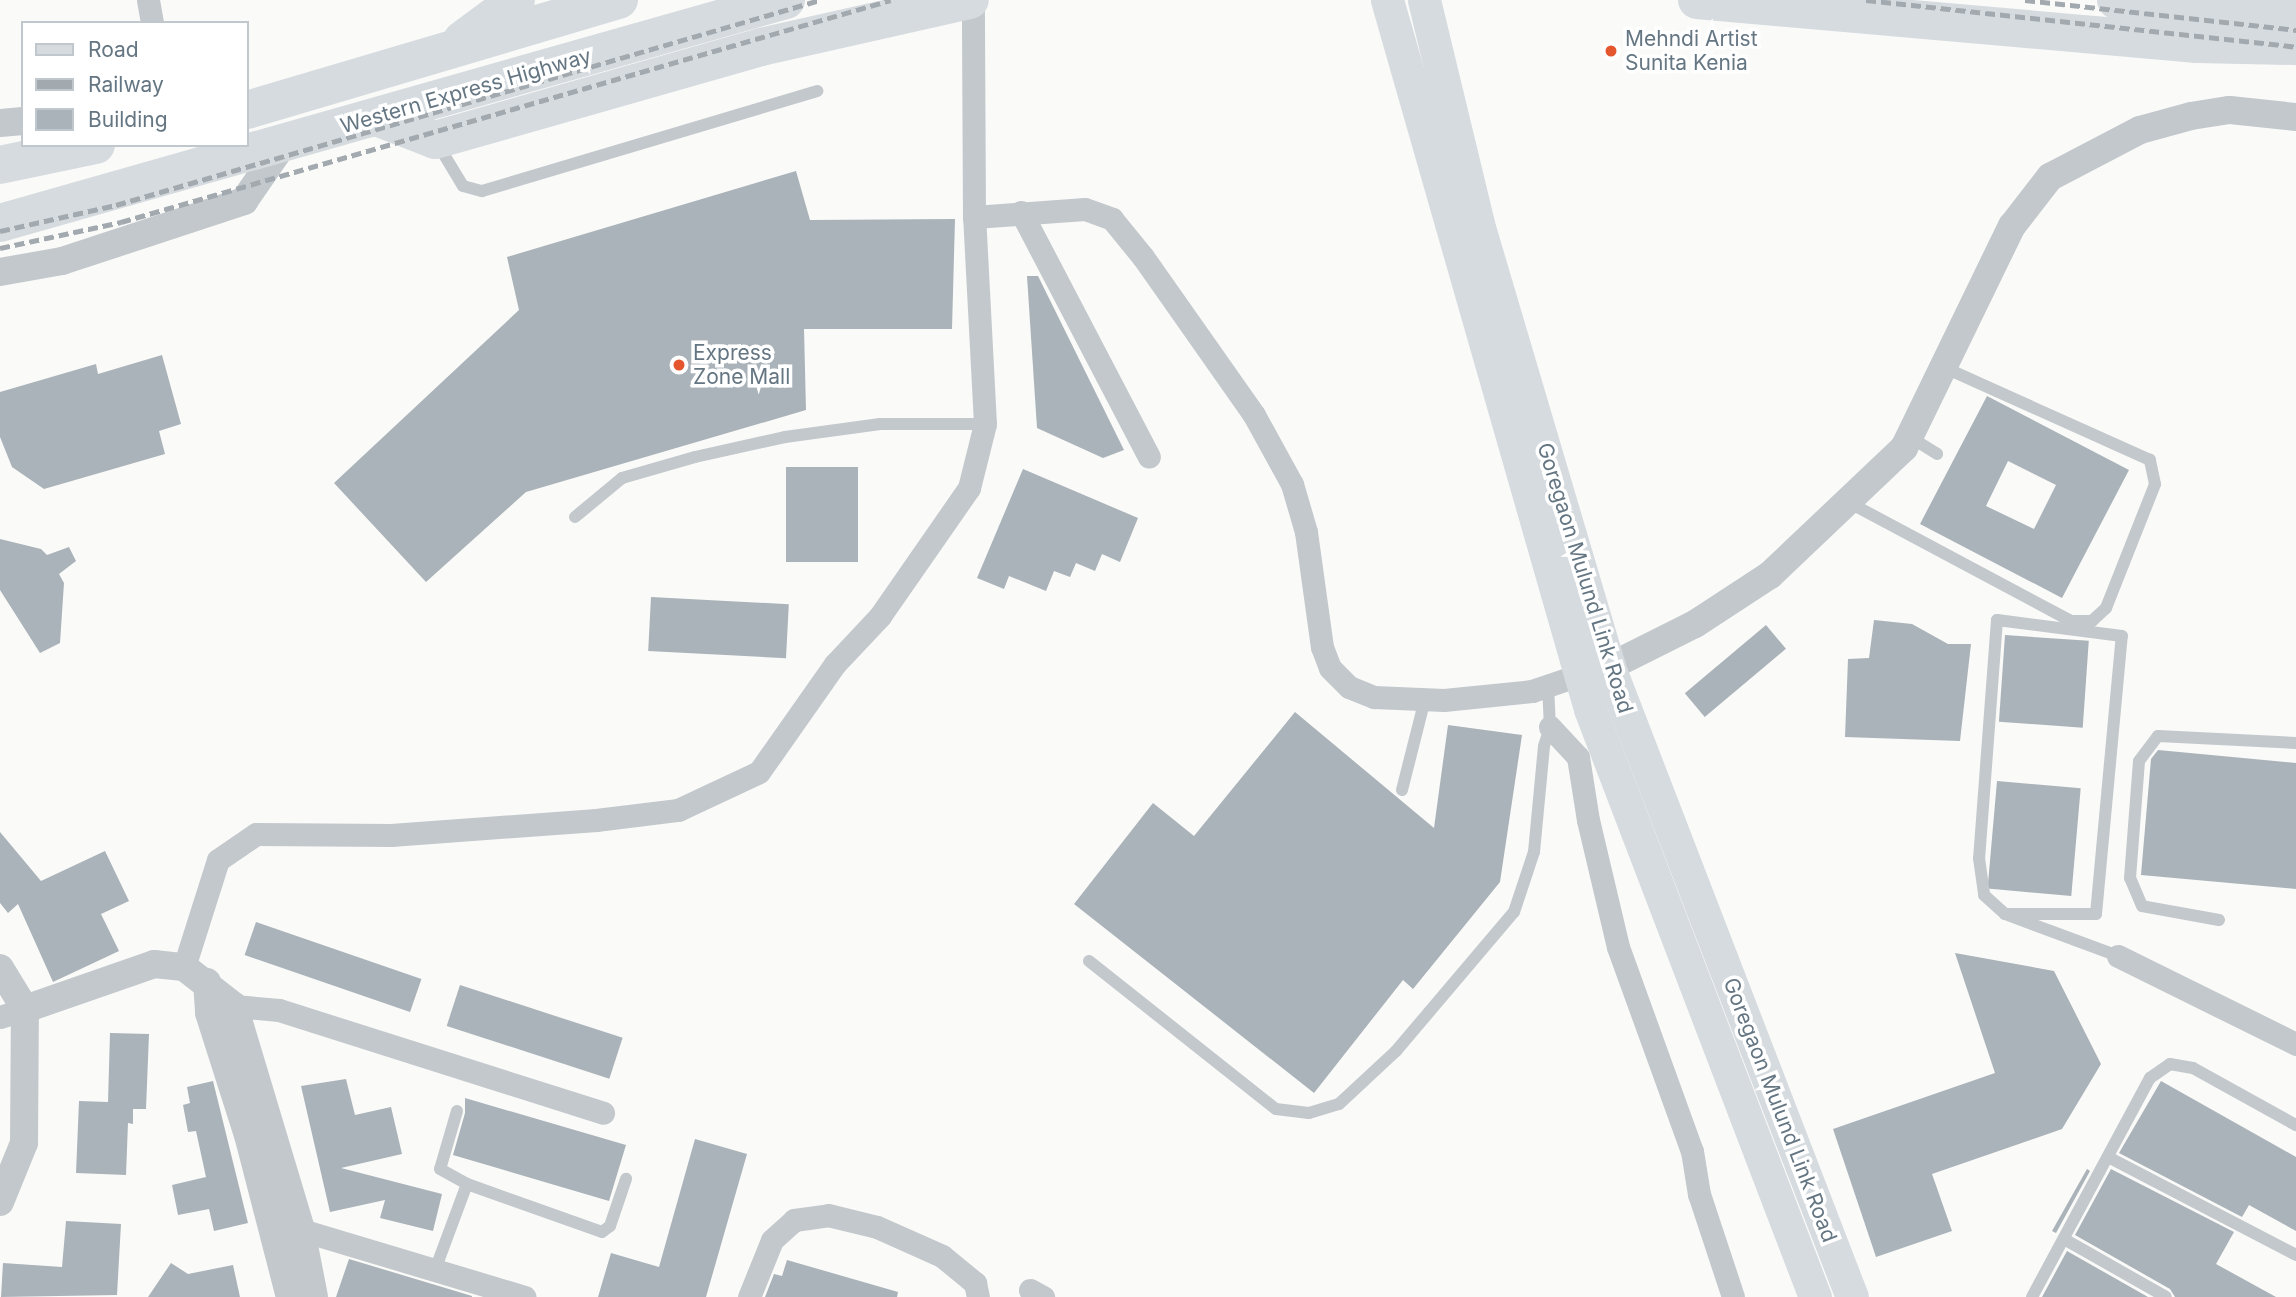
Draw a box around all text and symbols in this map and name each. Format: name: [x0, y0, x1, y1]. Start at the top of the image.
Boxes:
legend: [21, 21, 248, 147]
place label: Mehndi Artist Sunita Kenia: [1625, 26, 1758, 76]
text: Road: [88, 37, 139, 62]
street label: Western Express Highway: [338, 43, 594, 139]
marker: Mehndi Artist Sunita Kenia: [1603, 43, 1619, 59]
text: Railway: [88, 72, 164, 97]
text: Building: [88, 107, 168, 132]
place label: Express Zone Mall: [693, 340, 790, 390]
marker: Express Zone Mall: [671, 357, 687, 373]
street label: Goregaon Mulund Link Road: [1532, 440, 1638, 716]
street label: Goregaon Mulund Link Road: [1718, 974, 1842, 1246]

